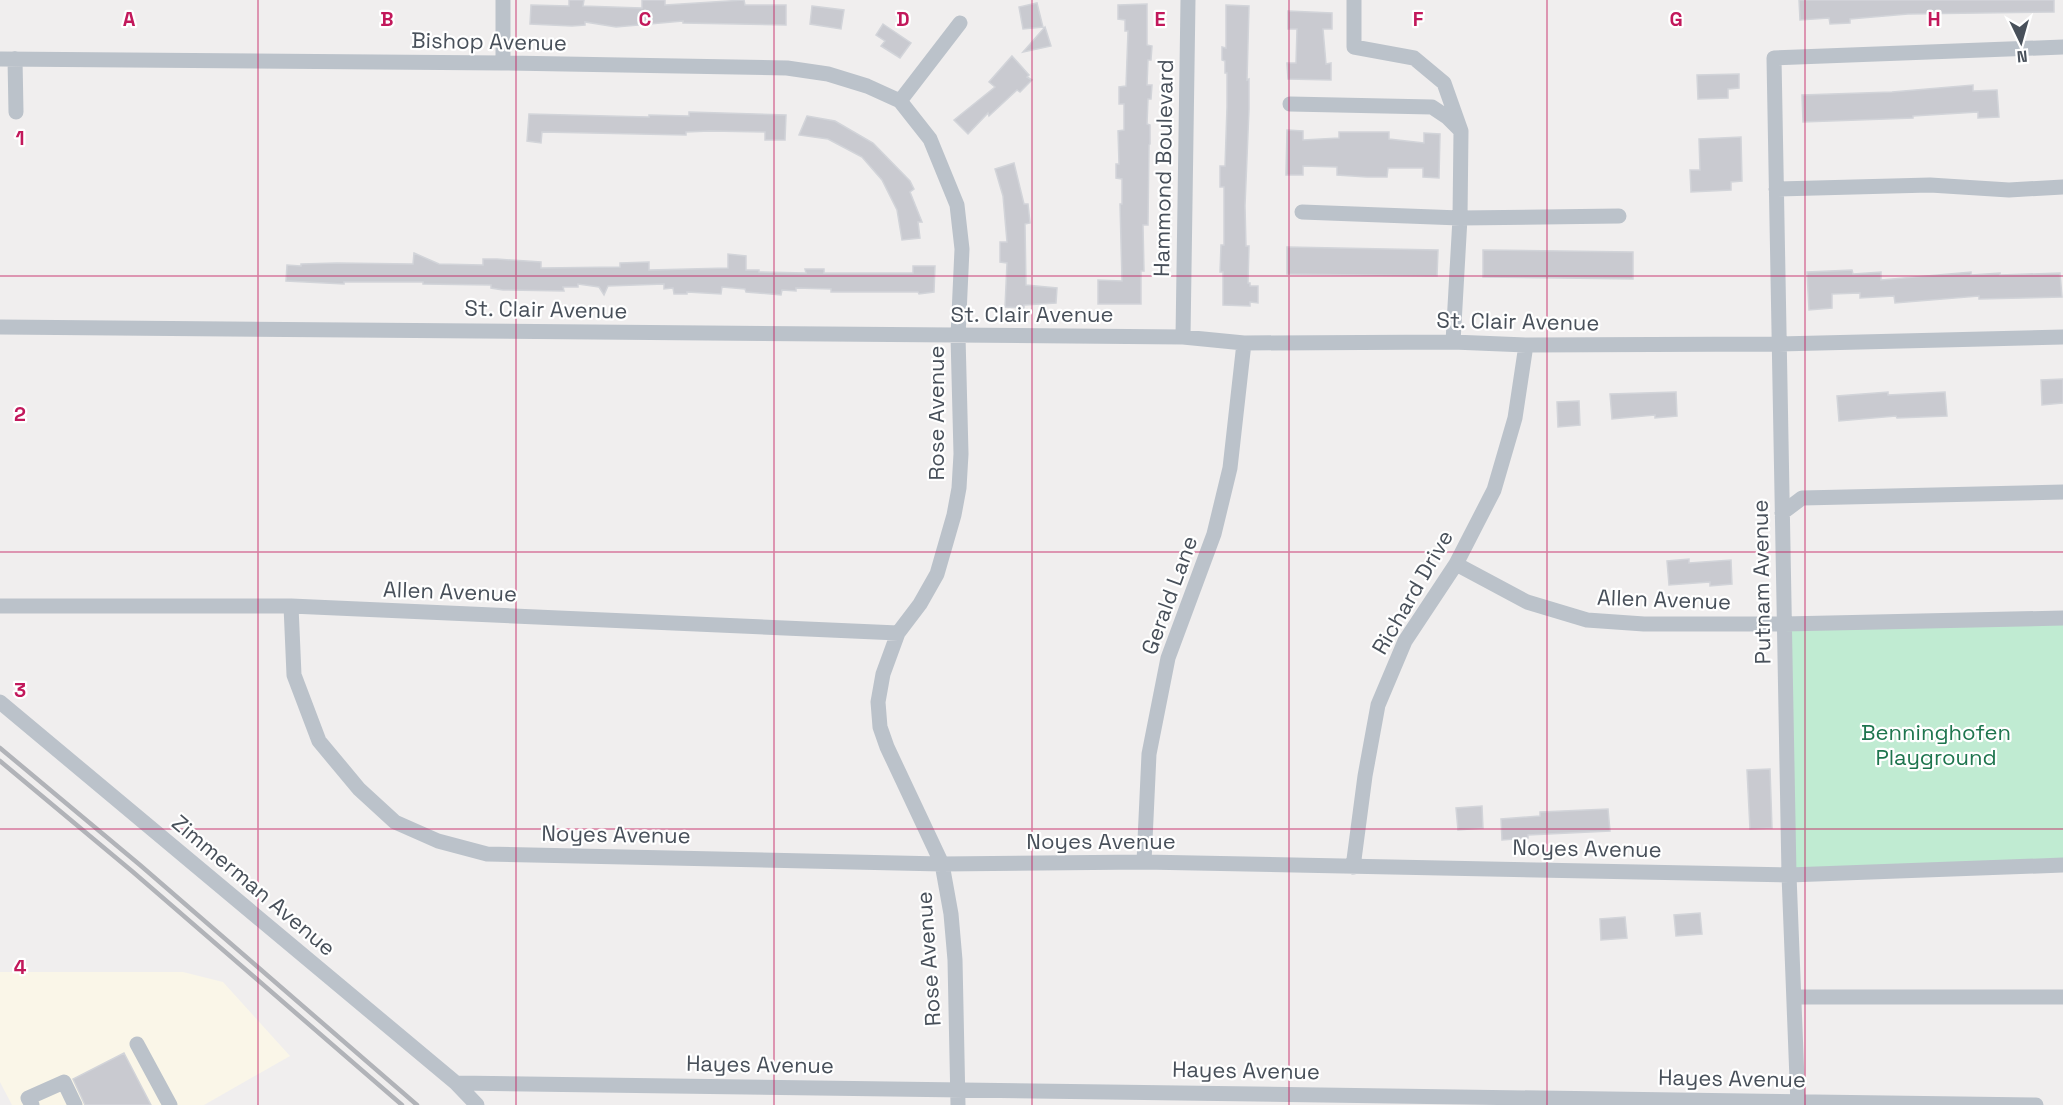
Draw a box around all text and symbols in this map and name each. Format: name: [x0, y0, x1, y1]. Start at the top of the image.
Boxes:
text: A: [123, 6, 136, 32]
text: B: [380, 6, 394, 32]
text: C: [639, 6, 652, 32]
text: D: [896, 6, 910, 32]
text: E: [1154, 6, 1166, 32]
text: F: [1413, 6, 1424, 32]
text: G: [1669, 6, 1683, 32]
text: H: [1927, 6, 1941, 32]
north arrow: [1991, 12, 2051, 72]
street label: Bishop Avenue: [411, 26, 567, 56]
text: N: [2016, 46, 2029, 67]
street label: Hammond Boulevard: [1147, 59, 1179, 277]
text: 1: [15, 125, 25, 151]
street label: St. Clair Avenue: [464, 294, 628, 324]
street label: St. Clair Avenue: [950, 300, 1114, 328]
street label: St. Clair Avenue: [1436, 306, 1600, 336]
street label: Rose Avenue: [922, 345, 950, 481]
text: 2: [14, 401, 26, 427]
street label: Putnam Avenue: [1746, 499, 1776, 665]
street label: Richard Drive: [1365, 525, 1459, 659]
street label: Gerald Lane: [1135, 532, 1203, 658]
street label: Allen Avenue: [382, 575, 518, 607]
street label: Allen Avenue: [1596, 583, 1732, 615]
text: 3: [14, 677, 26, 703]
park label: Benninghofen Playground: [1861, 718, 2011, 771]
street label: Zimmerman Avenue: [166, 808, 342, 962]
street label: Noyes Avenue: [541, 819, 691, 849]
street label: Noyes Avenue: [1026, 827, 1176, 855]
street label: Noyes Avenue: [1512, 833, 1662, 863]
street label: Rose Avenue: [909, 891, 947, 1027]
text: 4: [14, 954, 27, 980]
street label: Hayes Avenue: [686, 1049, 834, 1079]
street label: Hayes Avenue: [1172, 1055, 1320, 1085]
street label: Hayes Avenue: [1658, 1063, 1806, 1093]

